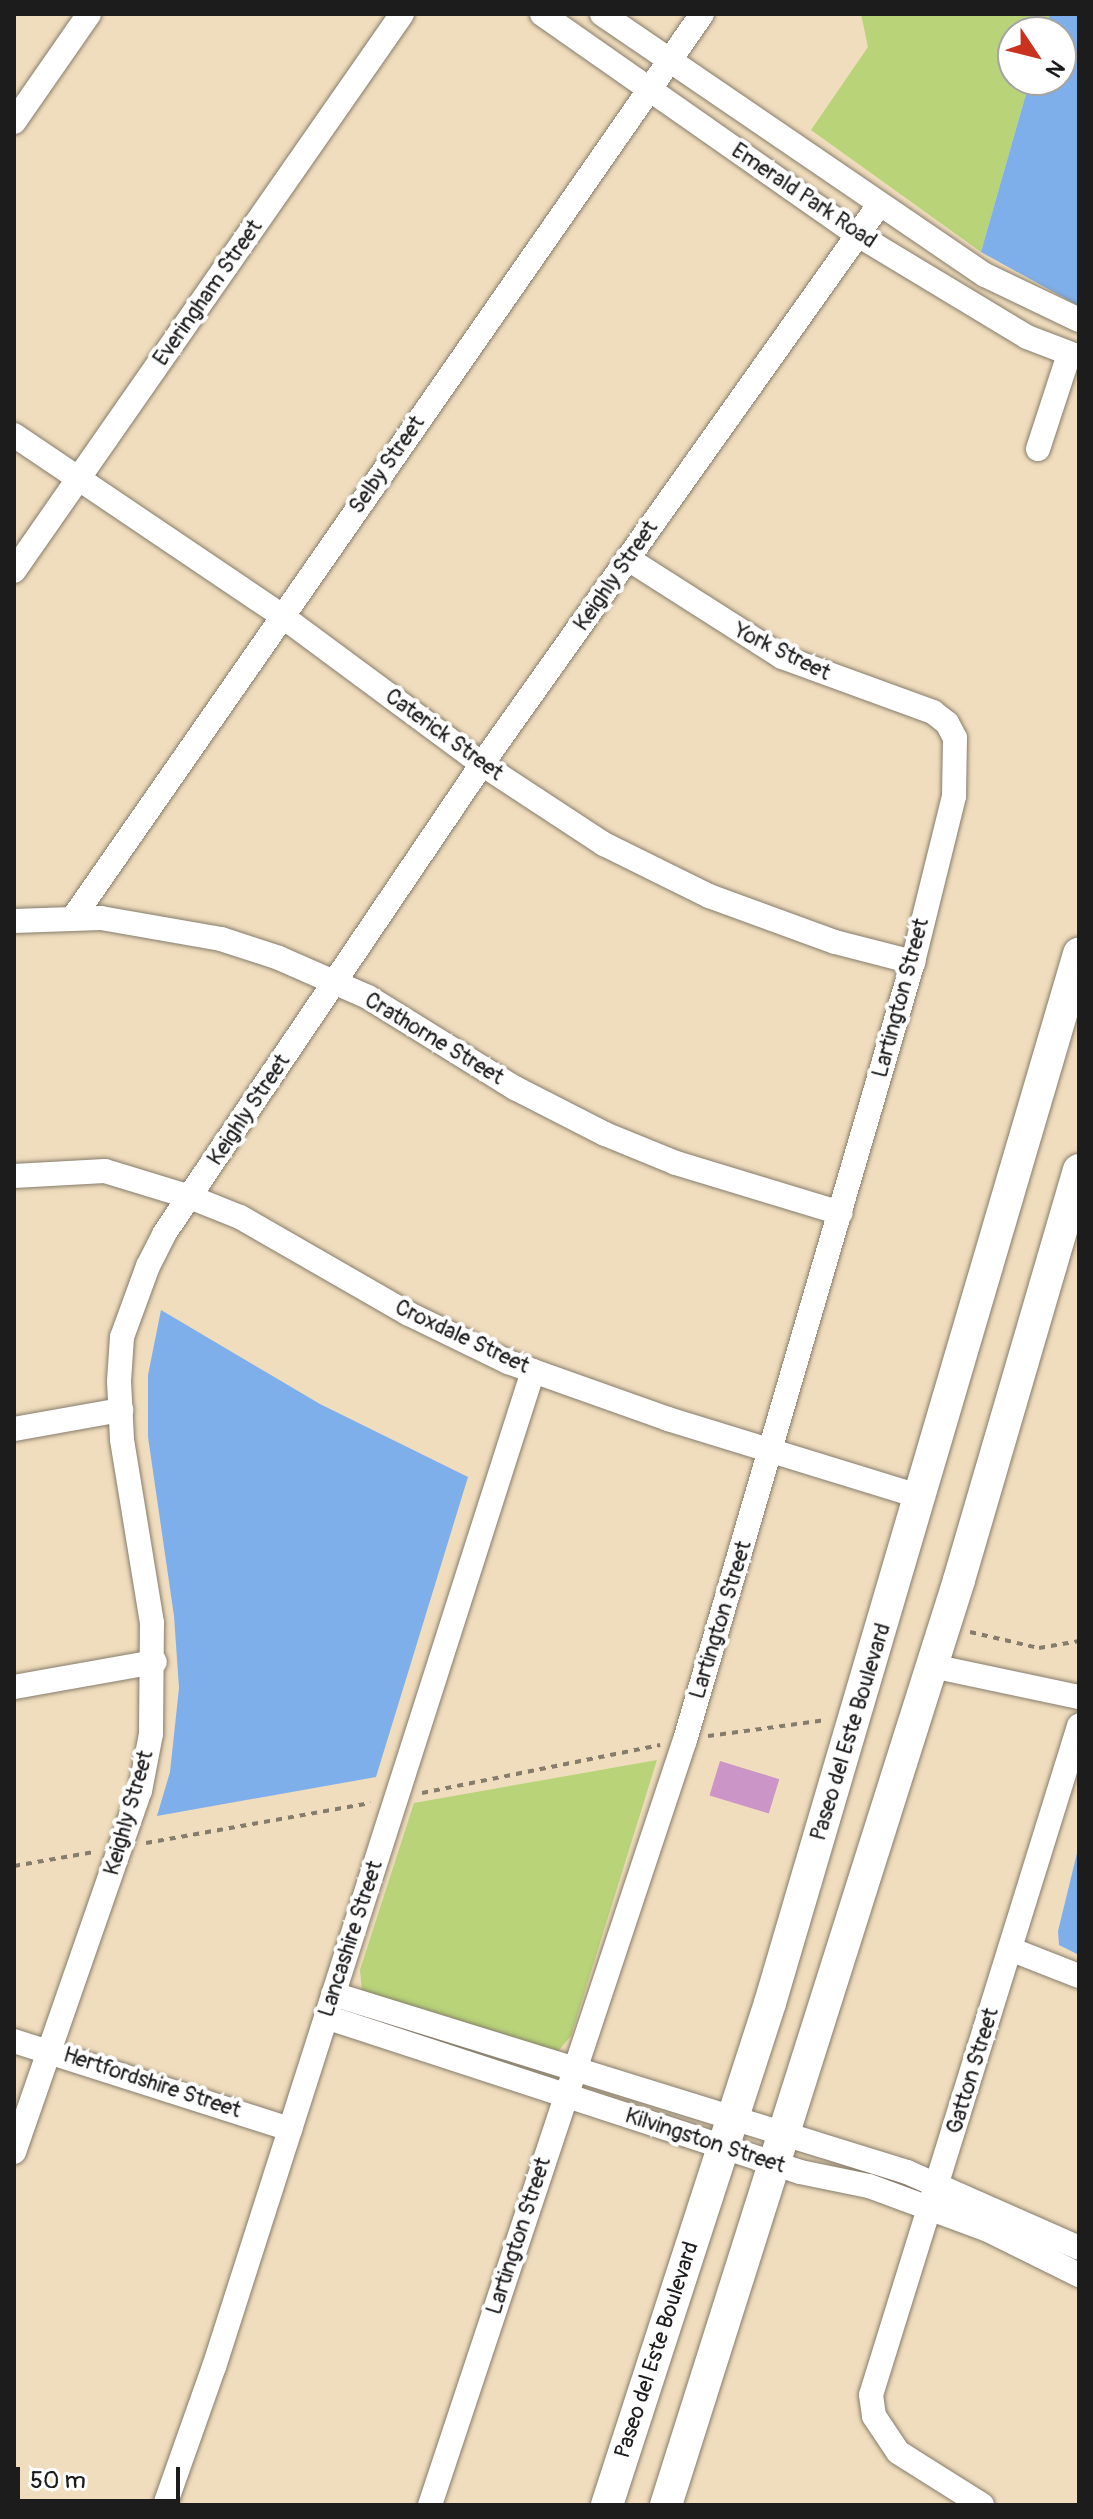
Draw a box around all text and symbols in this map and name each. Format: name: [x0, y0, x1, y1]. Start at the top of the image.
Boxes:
north arrow: [997, 16, 1077, 96]
text: N: [1039, 54, 1071, 83]
street label: Emerald Park Road: [726, 138, 882, 254]
street label: Everingham Street: [148, 215, 268, 371]
street label: Selby Street: [344, 411, 430, 519]
street label: Keighly Street: [568, 516, 664, 636]
street label: York Street: [729, 617, 835, 687]
street label: Caterick Street: [380, 683, 508, 787]
street label: Lartington Street: [867, 915, 935, 1081]
street label: Crathorne Street: [360, 987, 508, 1091]
street label: Keighly Street: [202, 1049, 296, 1171]
street label: Croxdale Street: [391, 1294, 533, 1380]
street label: Lartington Street: [684, 1538, 758, 1702]
street label: Paseo del Este Boulevard: [805, 1620, 897, 1844]
street label: Keighly Street: [99, 1748, 159, 1878]
street label: Lancashire Street: [313, 1857, 389, 2021]
street label: Gatton Street: [941, 2005, 1005, 2137]
street label: Hertfordshire Street: [60, 2042, 244, 2124]
street label: Kilvingston Street: [622, 2103, 788, 2179]
street label: Lartington Street: [481, 2154, 557, 2318]
street label: Paseo del Este Boulevard: [610, 2238, 704, 2462]
scale bar: [20, 2451, 184, 2501]
text: 50 m: [30, 2466, 86, 2495]

